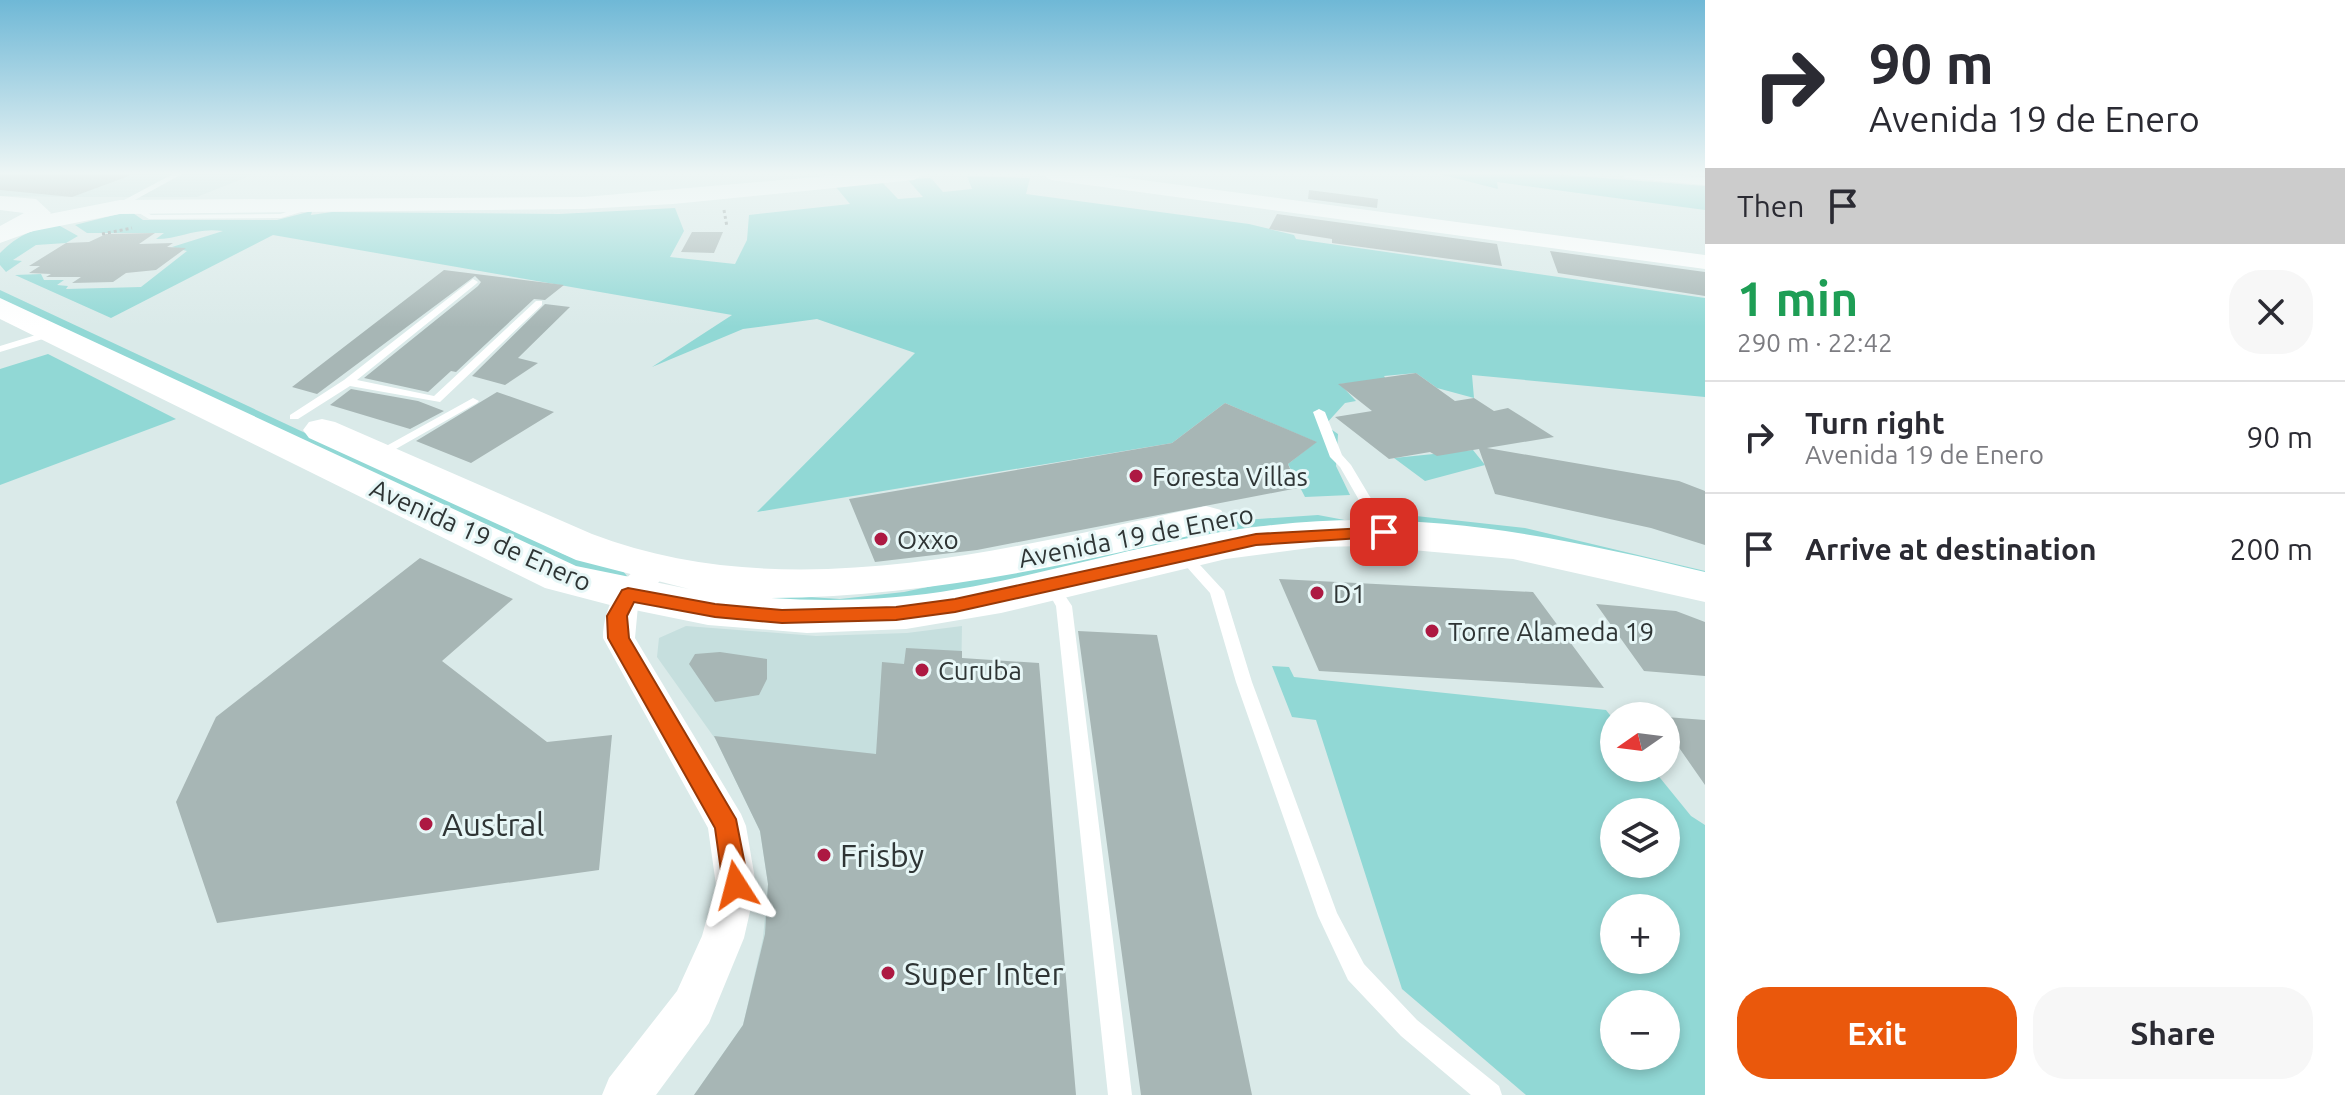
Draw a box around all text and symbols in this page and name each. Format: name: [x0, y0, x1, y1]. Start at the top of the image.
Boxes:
icon: right: [1737, 32, 1841, 136]
text: 90 m: [1869, 32, 1994, 95]
text: Avenida 19 de Enero: [1869, 98, 2200, 139]
icon: arrive: [1821, 184, 1865, 228]
text: Then: [1737, 189, 1805, 223]
button: close: [2229, 270, 2313, 354]
text: 1 min: [1737, 271, 1858, 325]
text: 290 m · 22:42: [1737, 328, 1893, 357]
text: Turn right: [1805, 406, 1945, 440]
icon: right: [1737, 415, 1781, 459]
text: 90 m: [2246, 420, 2313, 454]
text: Avenida 19 de Enero: [1805, 440, 2044, 469]
place label: Foresta Villas: [1152, 462, 1308, 491]
marker: Foresta Villas: [1127, 467, 1145, 485]
street label: Avenida 19 de Enero: [366, 473, 596, 597]
pin: [1350, 498, 1418, 566]
street label: Avenida 19 de Enero: [1016, 499, 1256, 573]
icon: arrive: [1362, 510, 1406, 554]
place label: Oxxo: [897, 525, 959, 554]
icon: arrive: [1737, 527, 1781, 571]
marker: Oxxo: [872, 530, 890, 548]
text: Arrive at destination: [1805, 532, 2097, 566]
text: 200 m: [2229, 532, 2313, 566]
place label: D1: [1333, 579, 1366, 608]
marker: D1: [1308, 584, 1326, 602]
place label: Torre Alameda 19: [1448, 617, 1654, 646]
marker: Torre Alameda 19: [1423, 622, 1441, 640]
place label: Curuba: [938, 656, 1022, 685]
marker: Curuba: [913, 661, 931, 679]
north arrow: [1600, 702, 1680, 782]
map controls: [1600, 702, 1680, 1070]
button: layers: [1600, 798, 1680, 878]
place label: Austral: [442, 806, 544, 842]
marker: Austral: [417, 815, 435, 833]
place label: Frisby: [840, 837, 924, 873]
position arrow: [694, 843, 778, 927]
marker: Frisby: [815, 846, 833, 864]
button: +: [1600, 894, 1680, 974]
place label: Super Inter: [904, 955, 1064, 991]
marker: Super Inter: [879, 964, 897, 982]
button: Exit: [1737, 987, 2017, 1079]
button: Share: [2033, 987, 2313, 1079]
button: −: [1600, 990, 1680, 1070]

